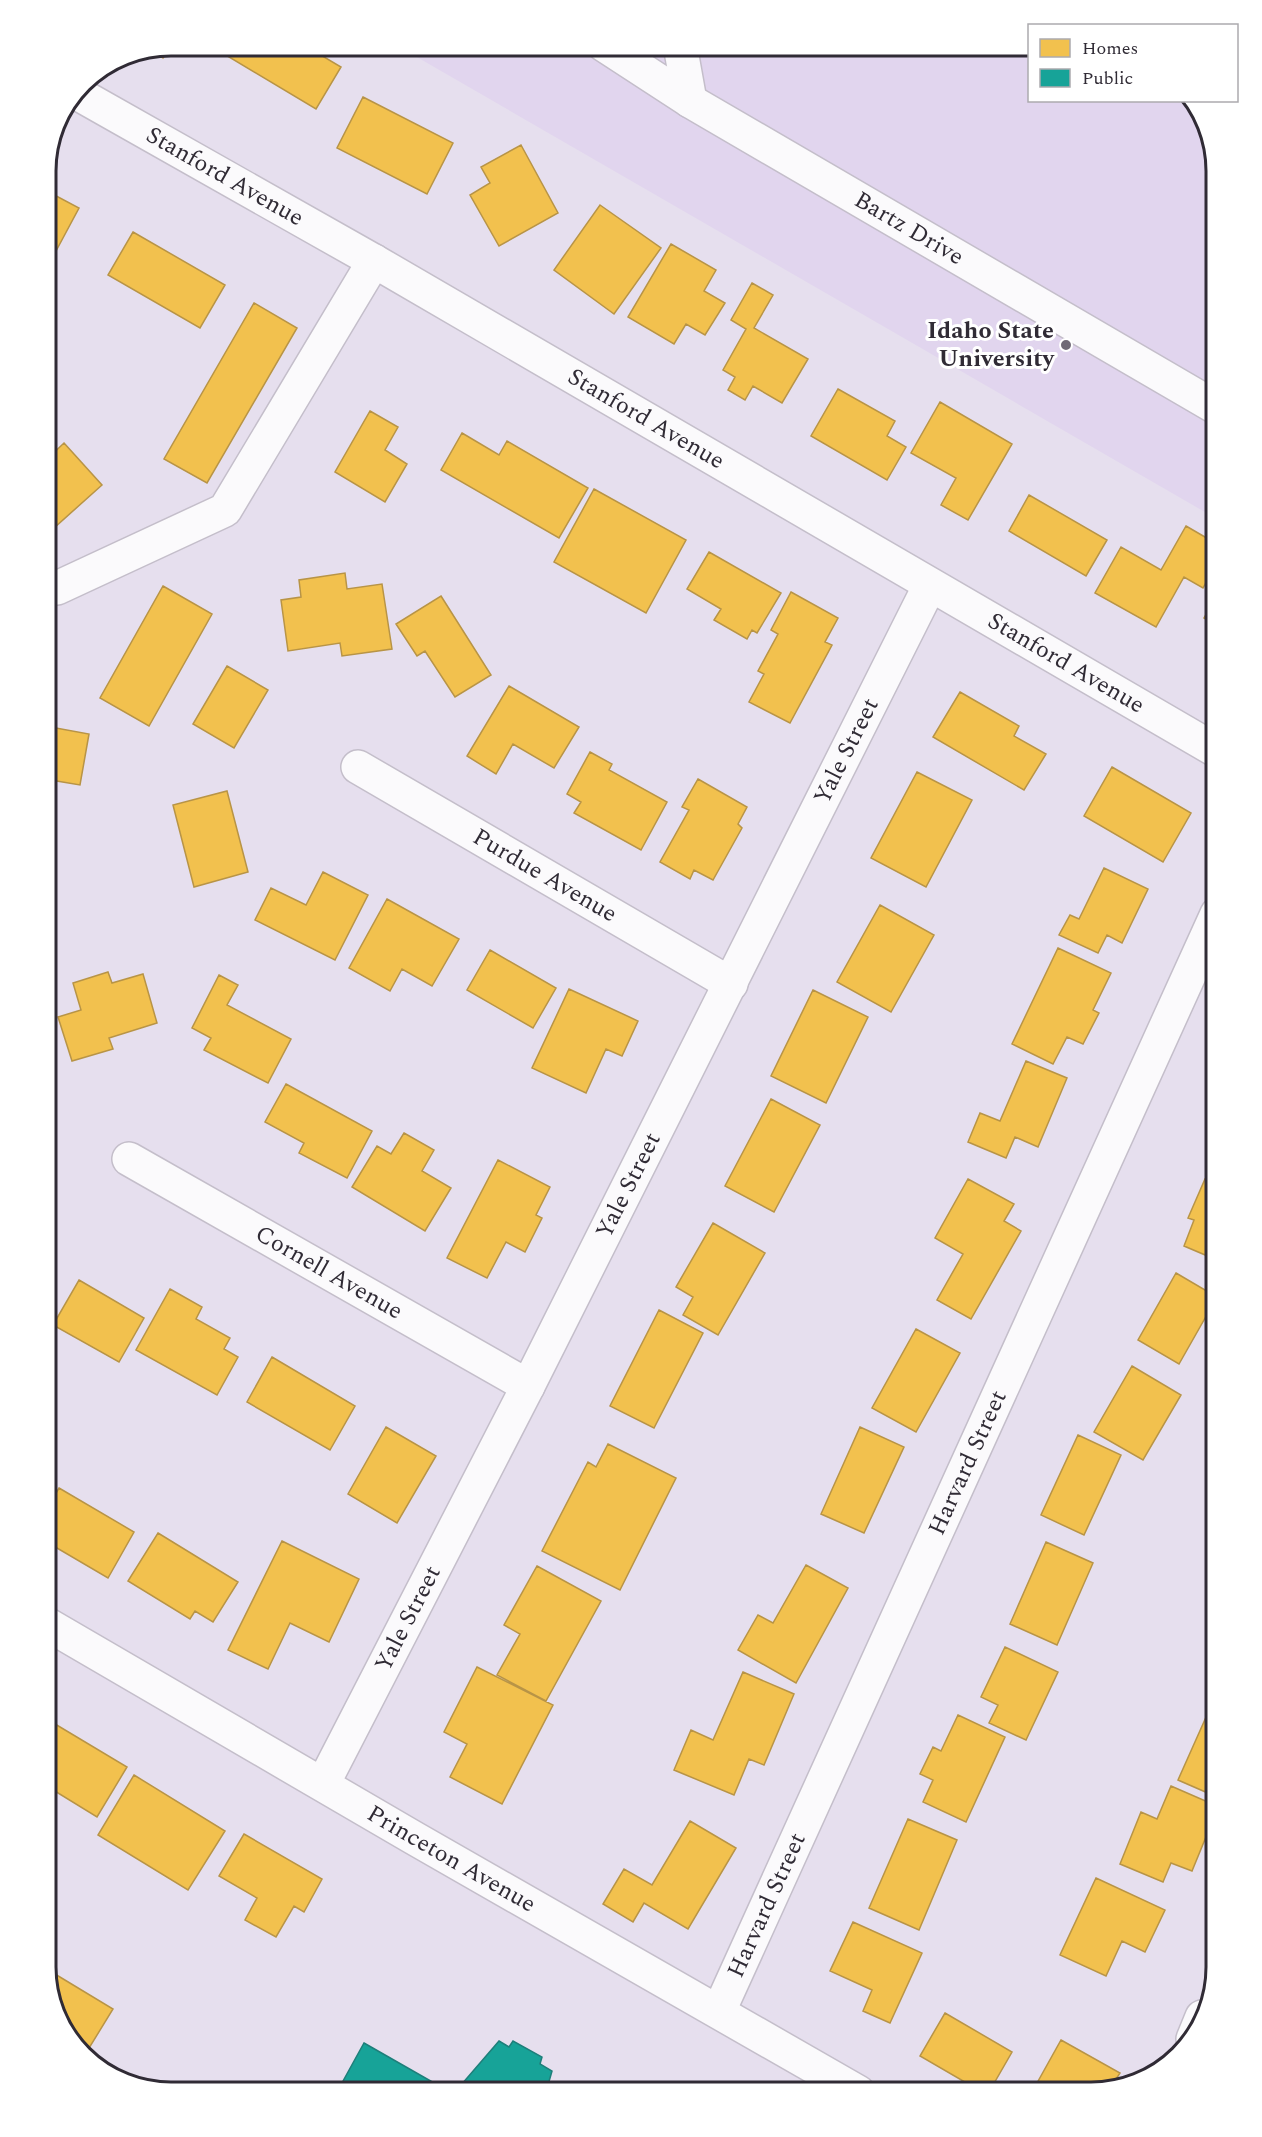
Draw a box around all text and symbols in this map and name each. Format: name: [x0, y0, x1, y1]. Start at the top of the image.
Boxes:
legend: [1028, 24, 1238, 102]
text: Homes: [1082, 35, 1138, 62]
text: Public: [1082, 65, 1133, 92]
street label: Stanford Avenue: [139, 118, 310, 236]
street label: Bartz Drive: [847, 182, 971, 275]
place label: Idaho State University: [927, 313, 1056, 377]
marker: Idaho State University: [1059, 338, 1073, 352]
street label: Stanford Avenue: [561, 359, 731, 479]
street label: Stanford Avenue: [981, 603, 1151, 723]
street label: Yale Street: [805, 692, 888, 811]
street label: Purdue Avenue: [466, 819, 624, 932]
street label: Yale Street: [587, 1126, 670, 1245]
street label: Cornell Avenue: [248, 1216, 409, 1329]
street label: Harvard Street: [919, 1384, 1016, 1541]
street label: Yale Street: [366, 1559, 450, 1678]
street label: Princeton Avenue: [360, 1796, 543, 1922]
street label: Harvard Street: [718, 1827, 816, 1984]

